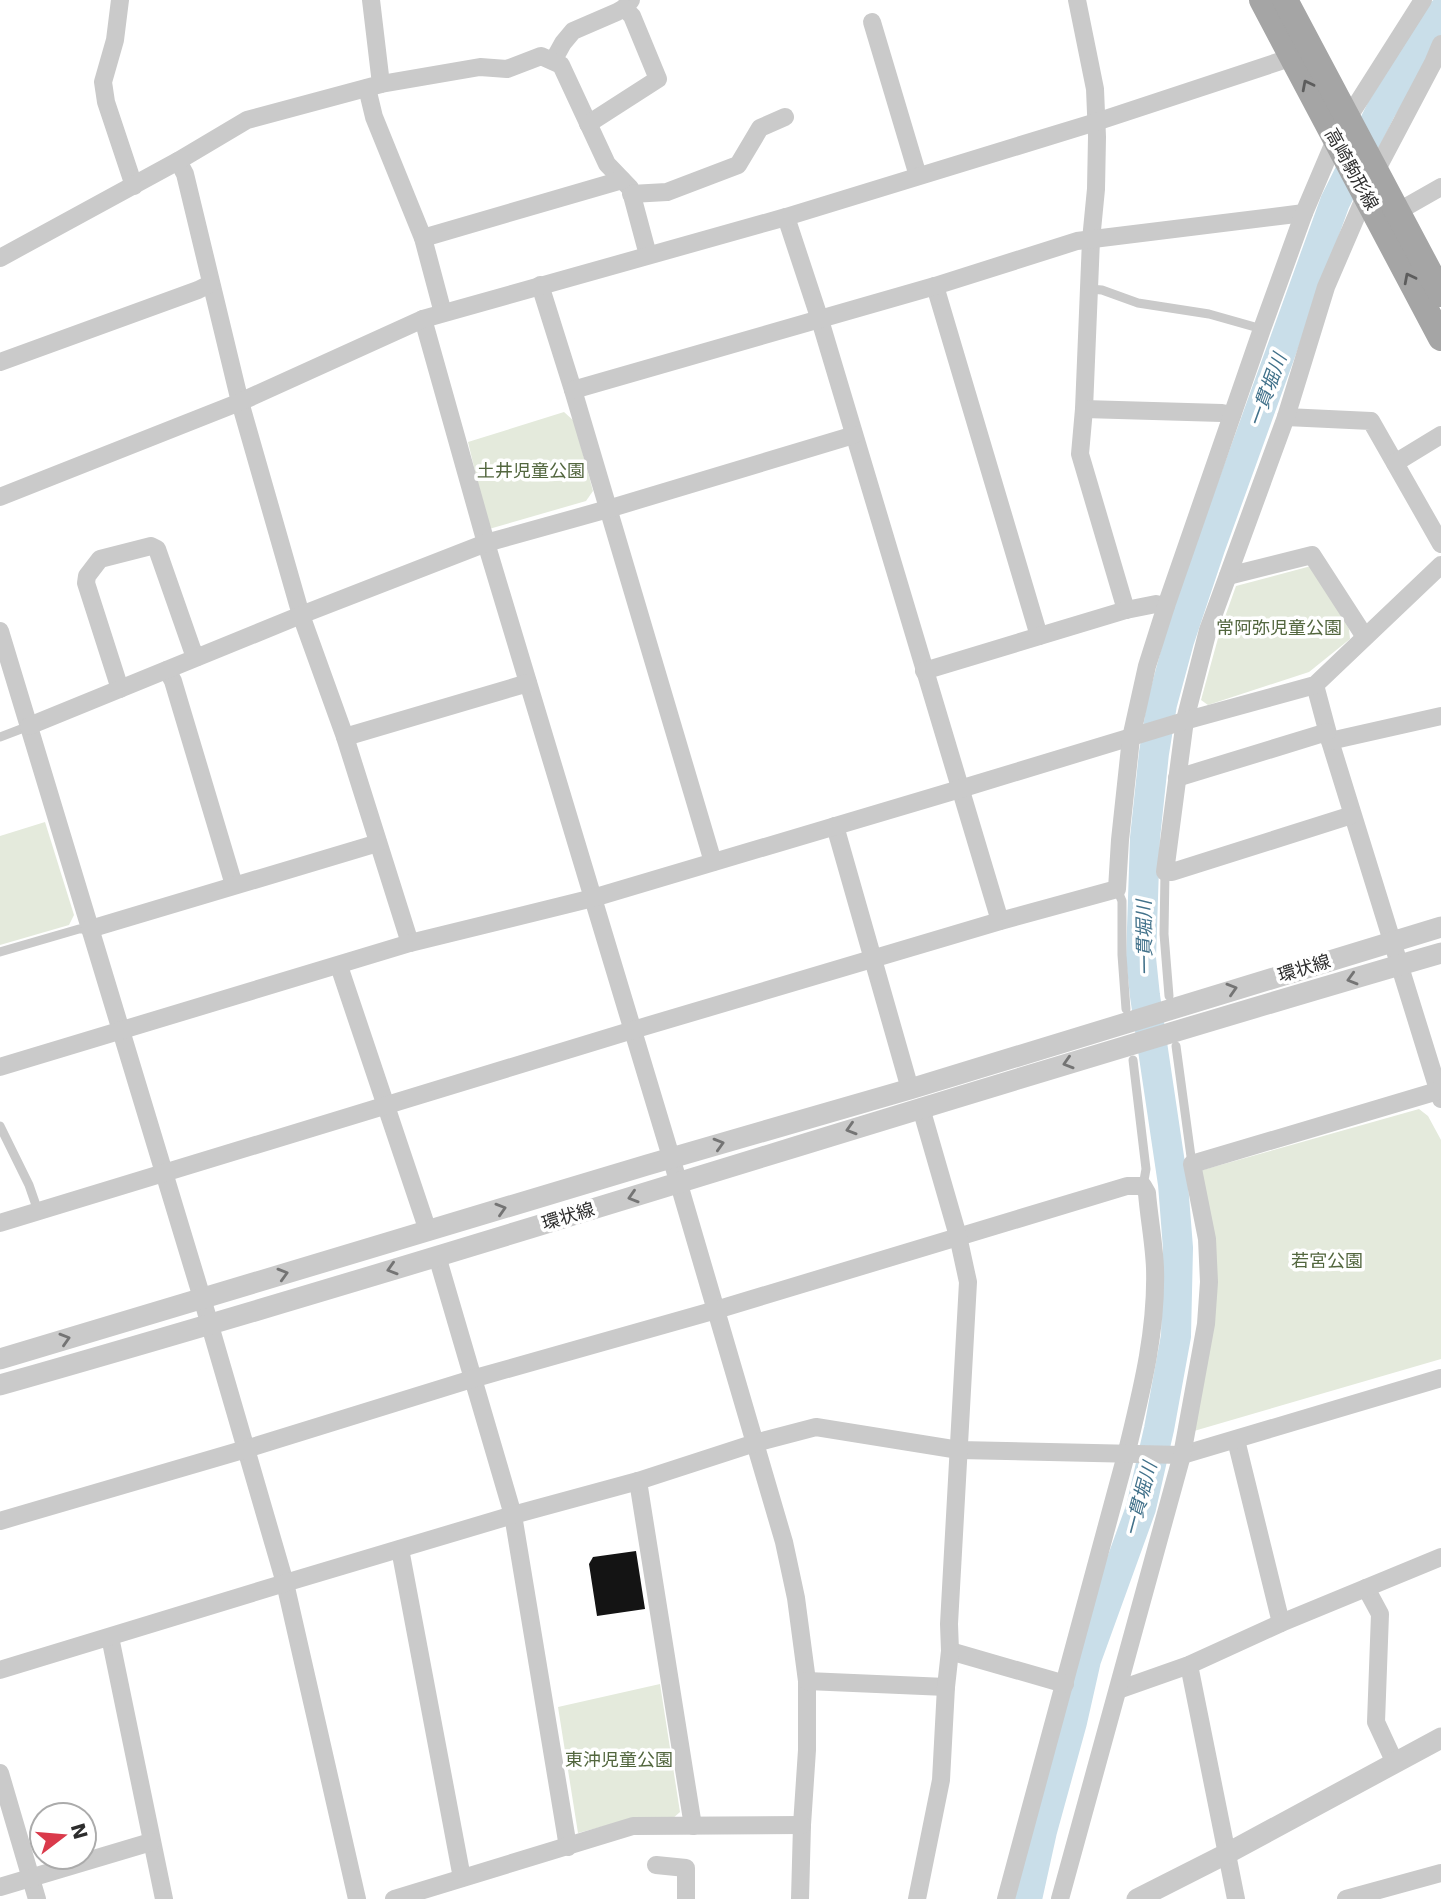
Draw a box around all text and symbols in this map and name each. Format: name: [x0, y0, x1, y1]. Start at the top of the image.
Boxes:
one-way arrow: [1302, 80, 1316, 92]
street label: 高崎駒形線: [1321, 125, 1383, 213]
one-way arrow: [1404, 272, 1417, 285]
water label: 一貫堀川: [1244, 349, 1291, 429]
park label: 土井児童公園: [477, 460, 585, 481]
park label: 常阿弥児童公園: [1216, 617, 1342, 638]
water label: 一貫堀川: [1132, 898, 1156, 976]
street label: 環状線: [1275, 950, 1333, 986]
one-way arrow: [1346, 970, 1358, 985]
one-way arrow: [1226, 983, 1238, 998]
one-way arrow: [1063, 1054, 1075, 1069]
one-way arrow: [845, 1121, 857, 1136]
one-way arrow: [713, 1137, 725, 1152]
one-way arrow: [628, 1188, 640, 1203]
street label: 環状線: [539, 1198, 597, 1234]
one-way arrow: [495, 1203, 507, 1217]
park label: 若宮公園: [1291, 1250, 1363, 1271]
one-way arrow: [386, 1261, 398, 1276]
one-way arrow: [277, 1267, 289, 1282]
one-way arrow: [59, 1333, 71, 1348]
water label: 一貫堀川: [1120, 1458, 1161, 1539]
park label: 東沖児童公園: [565, 1749, 673, 1770]
north arrow: [28, 1801, 98, 1871]
text: N: [67, 1821, 92, 1842]

